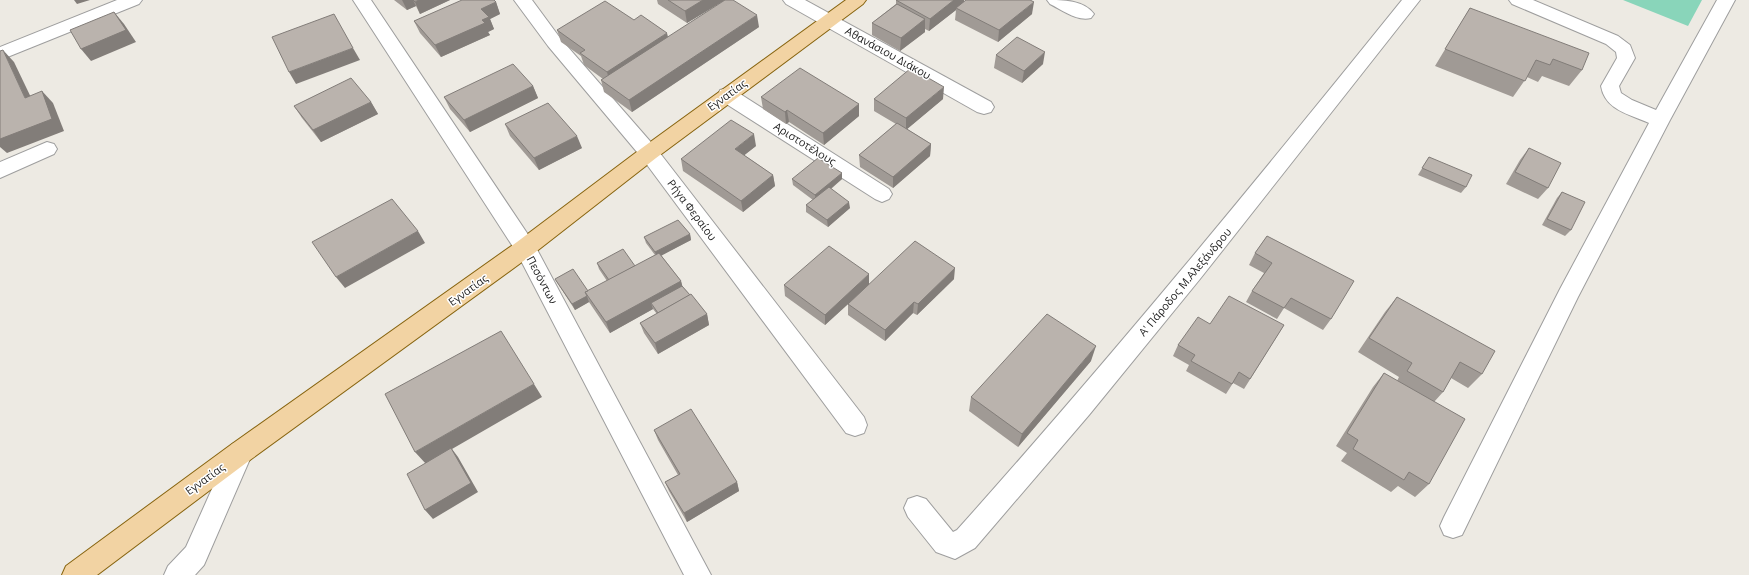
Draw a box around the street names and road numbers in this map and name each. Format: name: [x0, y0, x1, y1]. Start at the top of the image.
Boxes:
street label: Αθανάσιου Διάκου: [843, 23, 934, 82]
street label: Εγνατίας: [704, 75, 749, 114]
street label: Αριστοτέλους: [771, 118, 839, 169]
street label: Ρήγα Φεραίου: [664, 176, 721, 244]
street label: Α' Πάροδος Μ.Αλεξάνδρου: [1135, 224, 1235, 339]
street label: Πεσόντων: [524, 253, 561, 306]
street label: Εγνατίας: [445, 270, 490, 309]
street label: Εγνατίας: [182, 459, 227, 498]

